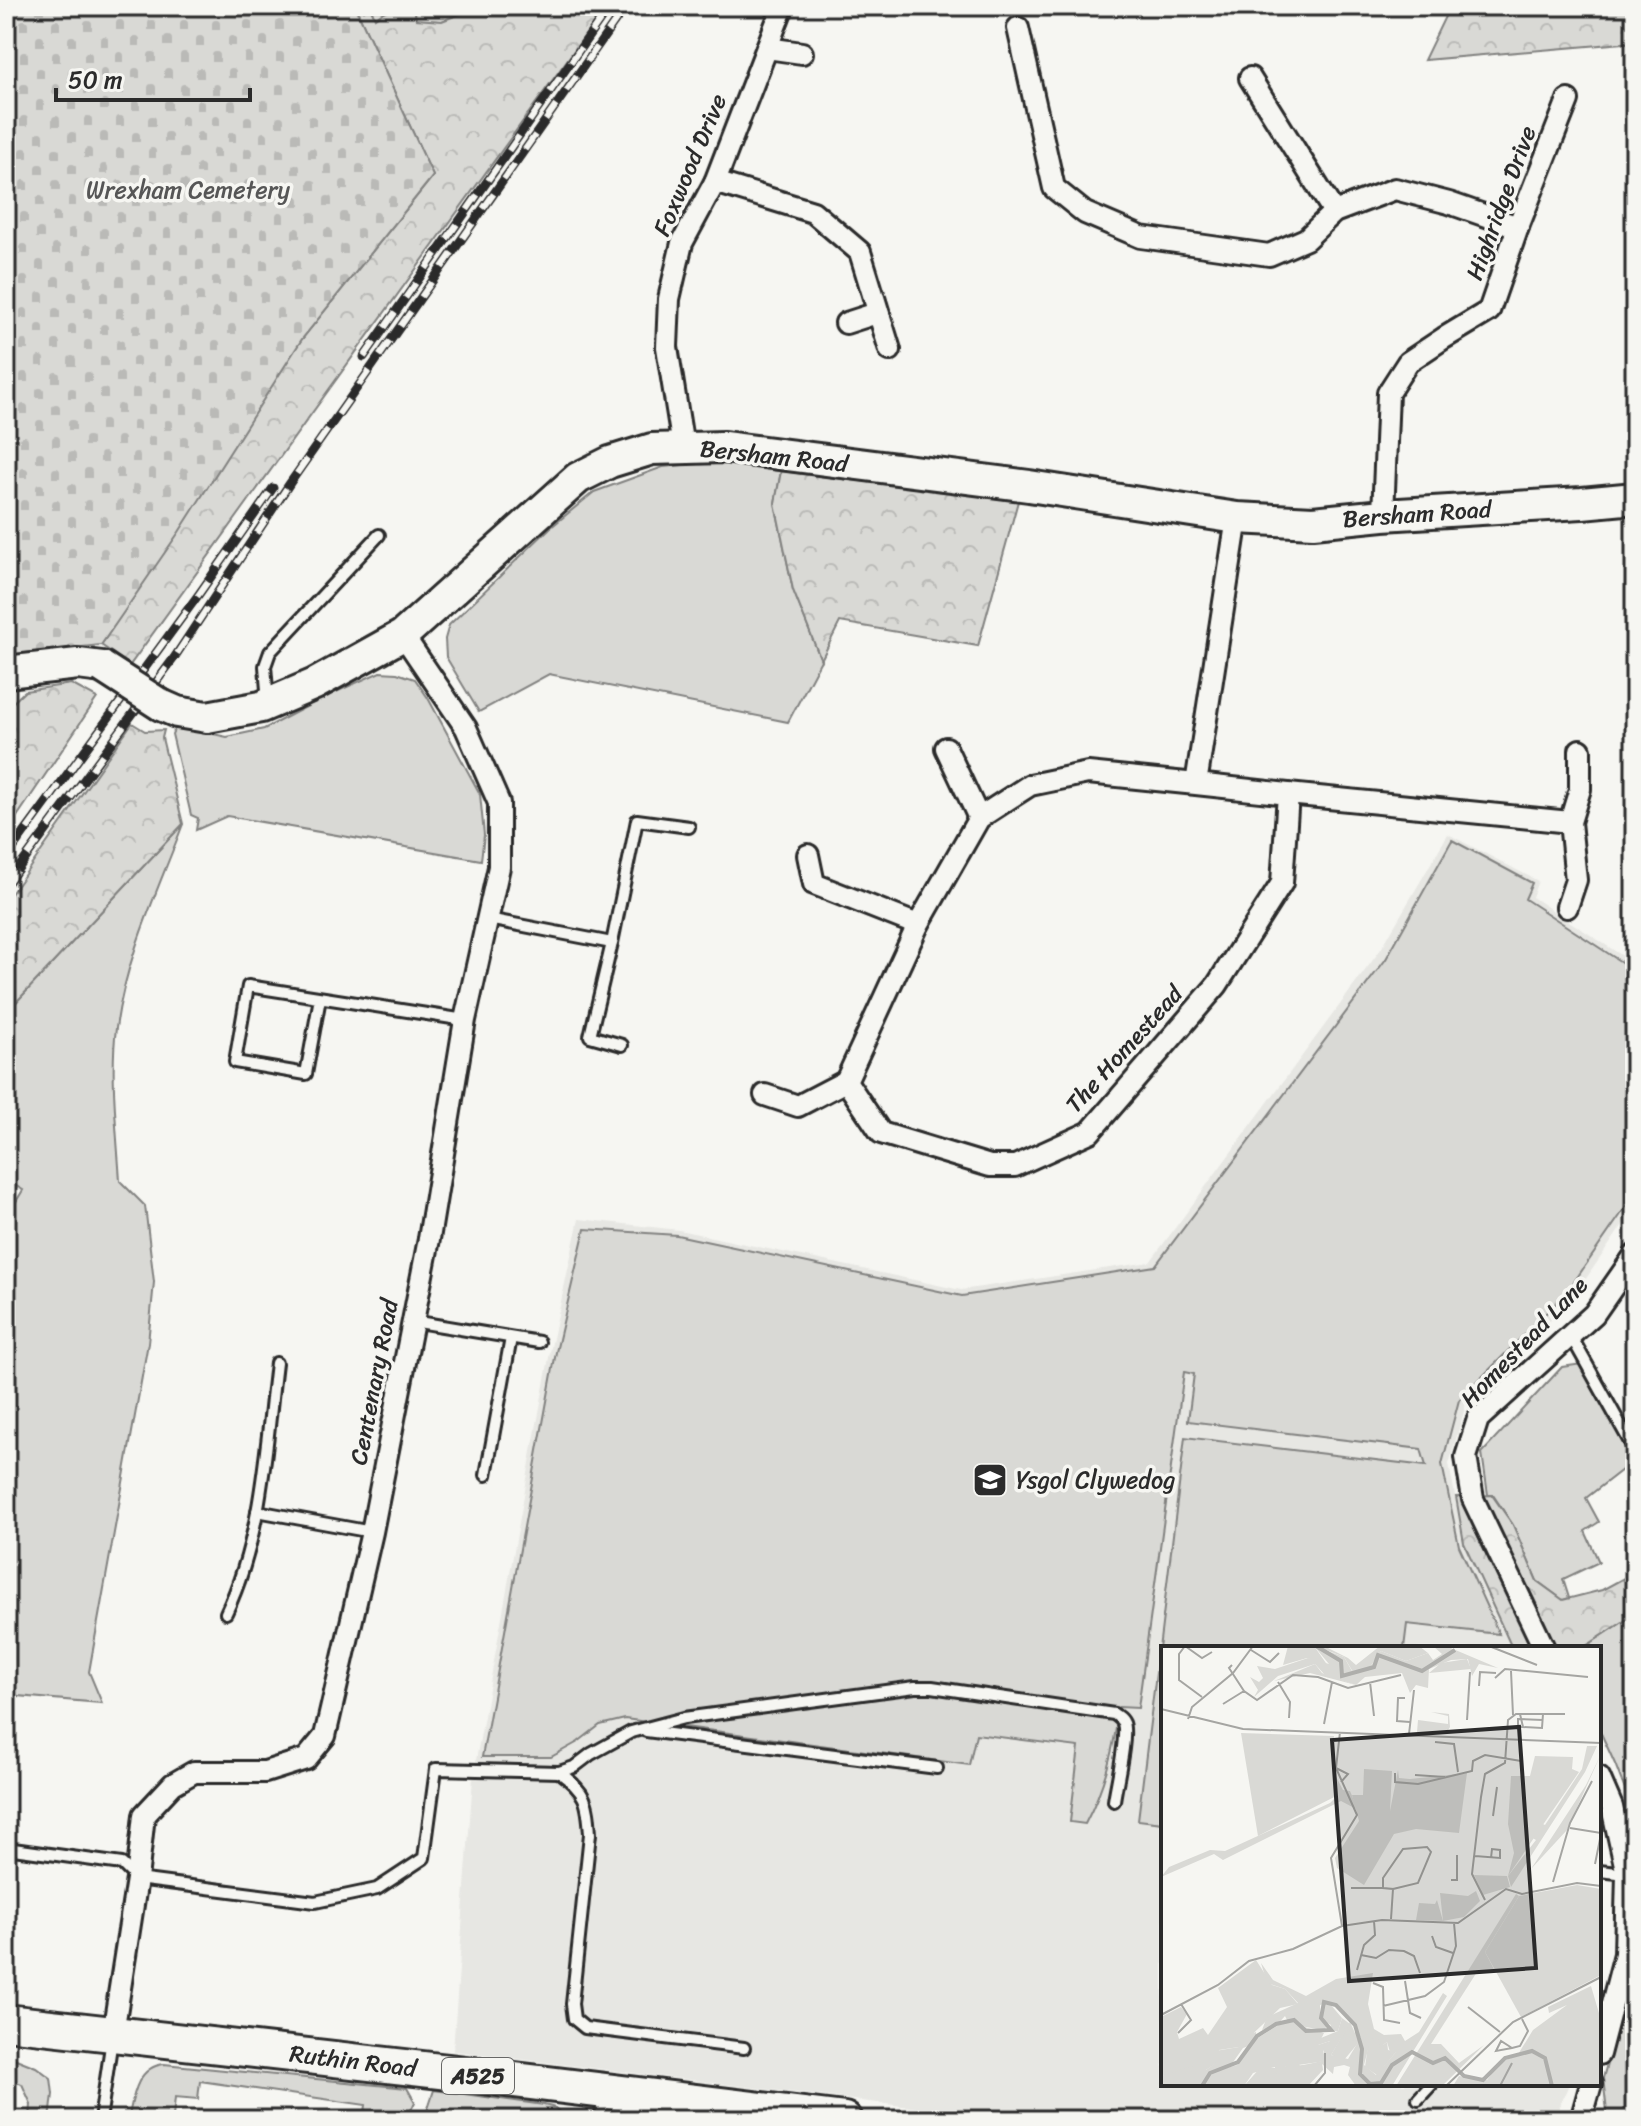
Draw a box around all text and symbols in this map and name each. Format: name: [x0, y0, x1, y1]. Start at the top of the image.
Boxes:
scale bar: [56, 52, 250, 102]
text: 50 m: [68, 59, 123, 101]
street label: Foxwood Drive: [641, 87, 739, 243]
street label: Highridge Drive: [1454, 120, 1548, 286]
park label: Wrexham Cemetery: [86, 169, 290, 211]
street label: Bersham Road: [698, 427, 852, 485]
street label: Bersham Road: [1341, 488, 1494, 540]
street label: The Homestead: [1055, 974, 1194, 1123]
street label: Homestead Lane: [1450, 1266, 1599, 1418]
street label: Centenary Road: [337, 1294, 411, 1469]
place label: Ysgol Clywedog: [1016, 1459, 1175, 1501]
school or university icon: Ysgol Clywedog: [971, 1461, 1009, 1499]
inset map: [1161, 1646, 1601, 2086]
street label: Ruthin Road: [287, 2032, 421, 2090]
road number: A525: [442, 2058, 514, 2094]

